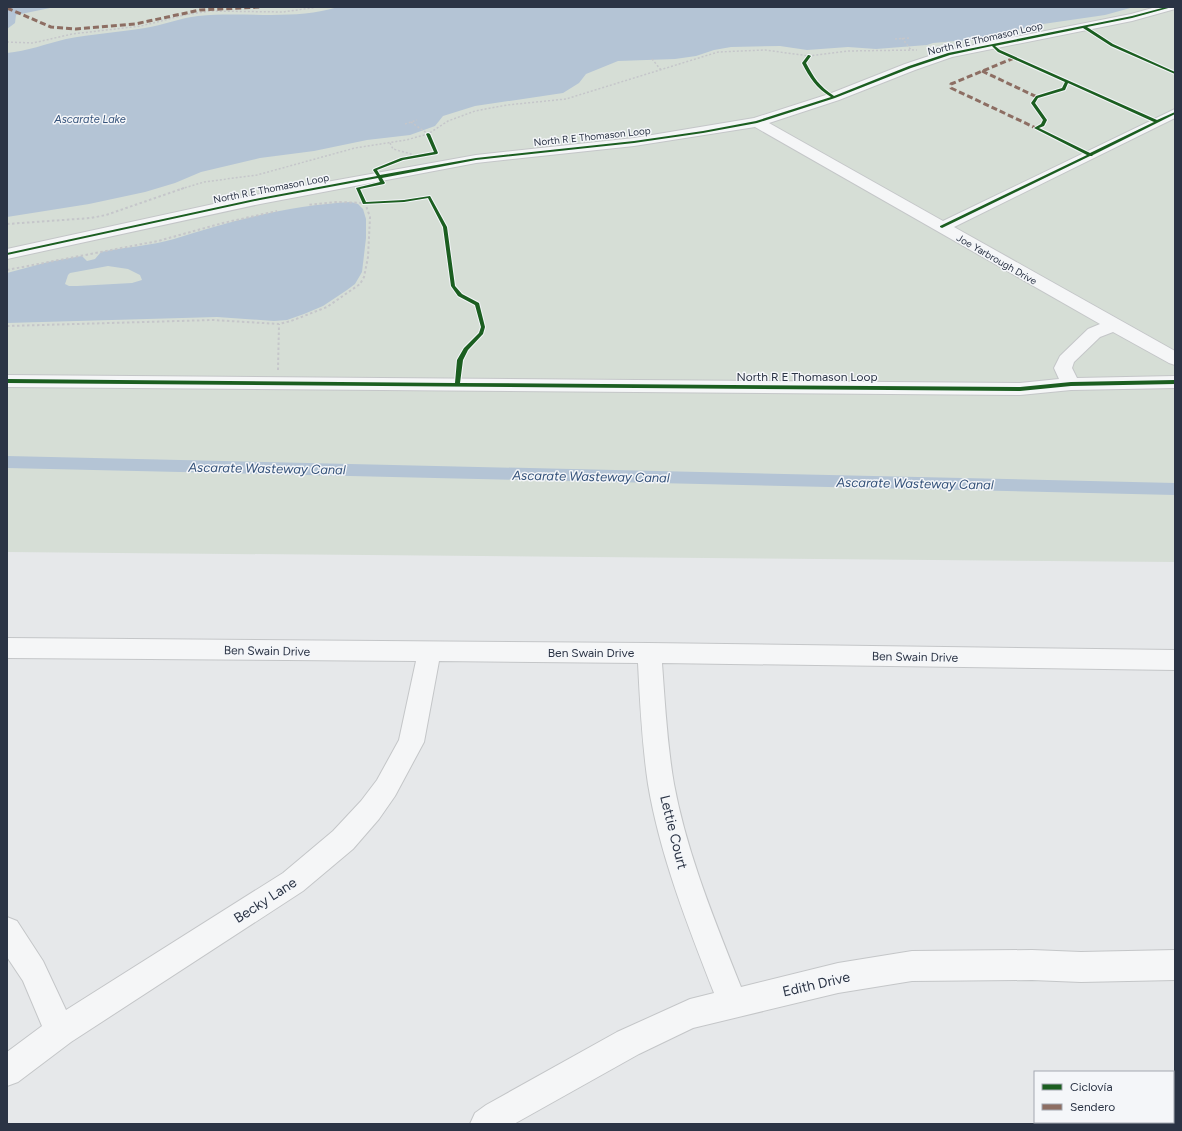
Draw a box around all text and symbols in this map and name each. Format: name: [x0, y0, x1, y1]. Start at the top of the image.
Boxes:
street label: North R E Thomason Loop: [926, 19, 1044, 58]
water label: Ascarate Lake: [53, 113, 126, 126]
street label: North R E Thomason Loop: [533, 124, 651, 149]
street label: North R E Thomason Loop: [212, 171, 330, 206]
street label: Joe Yarbrough Drive: [954, 231, 1040, 288]
street label: North R E Thomason Loop: [736, 370, 878, 384]
water label: Ascarate Wasteway Canal: [187, 460, 346, 477]
water label: Ascarate Wasteway Canal: [511, 468, 670, 485]
water label: Ascarate Wasteway Canal: [835, 475, 994, 492]
street label: Ben Swain Drive: [224, 643, 311, 659]
street label: Ben Swain Drive: [548, 646, 635, 660]
street label: Ben Swain Drive: [872, 649, 959, 665]
street label: Lettie Court: [656, 793, 691, 871]
street label: Becky Lane: [231, 874, 300, 927]
street label: Edith Drive: [781, 968, 852, 1000]
legend: [1034, 1071, 1174, 1123]
text: Ciclovía: [1070, 1080, 1113, 1094]
text: Sendero: [1070, 1100, 1115, 1114]

